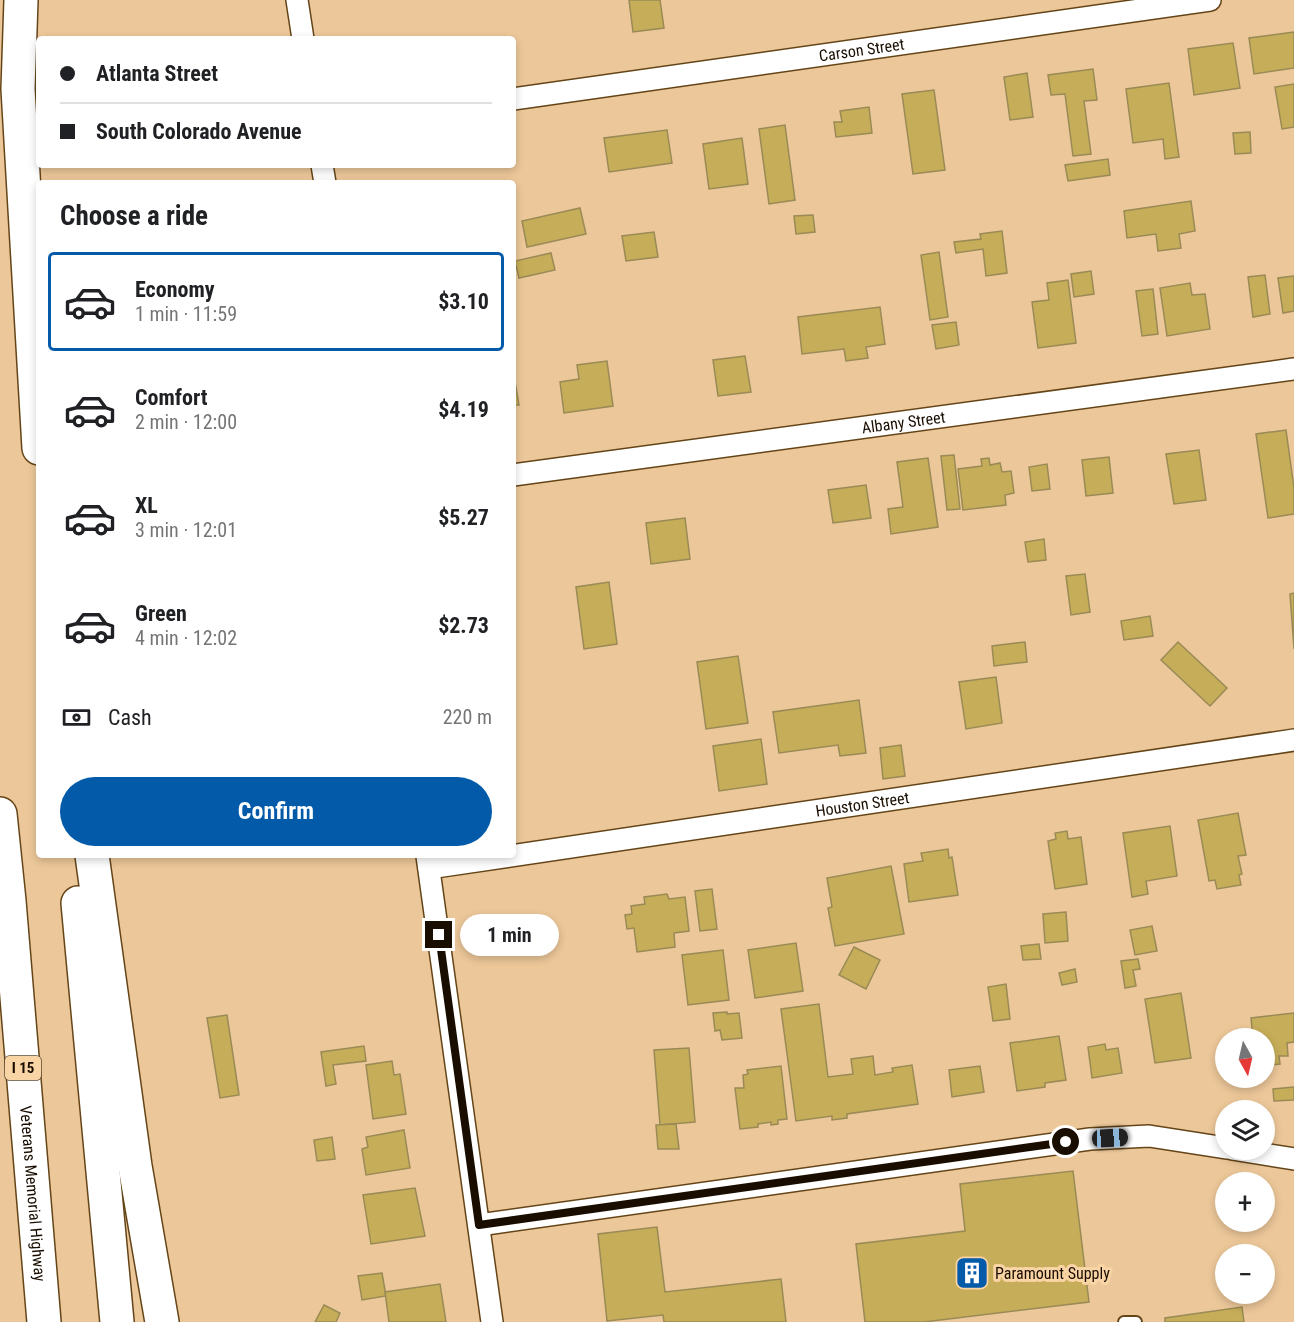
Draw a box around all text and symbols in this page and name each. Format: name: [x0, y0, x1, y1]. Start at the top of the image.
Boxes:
street label: Carson Street: [818, 35, 906, 65]
text: Atlanta Street: [96, 61, 218, 86]
text: South Colorado Avenue: [96, 119, 302, 144]
text: Choose a ride: [60, 200, 208, 232]
icon: car: [63, 275, 117, 329]
text: Economy: [135, 277, 215, 302]
text: $3.10: [438, 289, 489, 314]
text: 1 min · 11:59: [135, 302, 237, 326]
icon: car: [63, 383, 117, 437]
text: Comfort: [135, 385, 208, 410]
text: $4.19: [438, 397, 489, 422]
street label: Albany Street: [861, 407, 947, 438]
text: 2 min · 12:00: [135, 410, 237, 434]
icon: car: [63, 491, 117, 545]
text: XL: [135, 493, 158, 518]
text: $5.27: [438, 505, 489, 530]
text: 3 min · 12:01: [135, 518, 237, 542]
icon: car: [63, 599, 117, 653]
text: Green: [135, 601, 187, 626]
text: $2.73: [438, 613, 489, 638]
text: 4 min · 12:02: [135, 626, 237, 650]
icon: cash: [60, 701, 93, 734]
text: Cash: [108, 705, 152, 730]
text: 220 m: [443, 705, 492, 729]
button: Confirm: [60, 777, 492, 846]
street label: Houston Street: [814, 788, 911, 821]
callout: 1 min: [460, 914, 559, 956]
route end: [425, 921, 452, 948]
text: 1 min: [487, 923, 532, 947]
north arrow: [1215, 1028, 1275, 1088]
map controls: [1215, 1028, 1275, 1304]
road number: I 15: [5, 1056, 41, 1080]
button: layers: [1215, 1100, 1275, 1160]
street label: Veterans Memorial Highway: [16, 1105, 50, 1283]
route start: [1052, 1128, 1079, 1155]
car: [1092, 1128, 1128, 1148]
button: +: [1215, 1172, 1275, 1232]
button: −: [1215, 1244, 1275, 1304]
building icon: Paramount Supply: [954, 1255, 990, 1291]
place label: Paramount Supply: [995, 1264, 1110, 1283]

